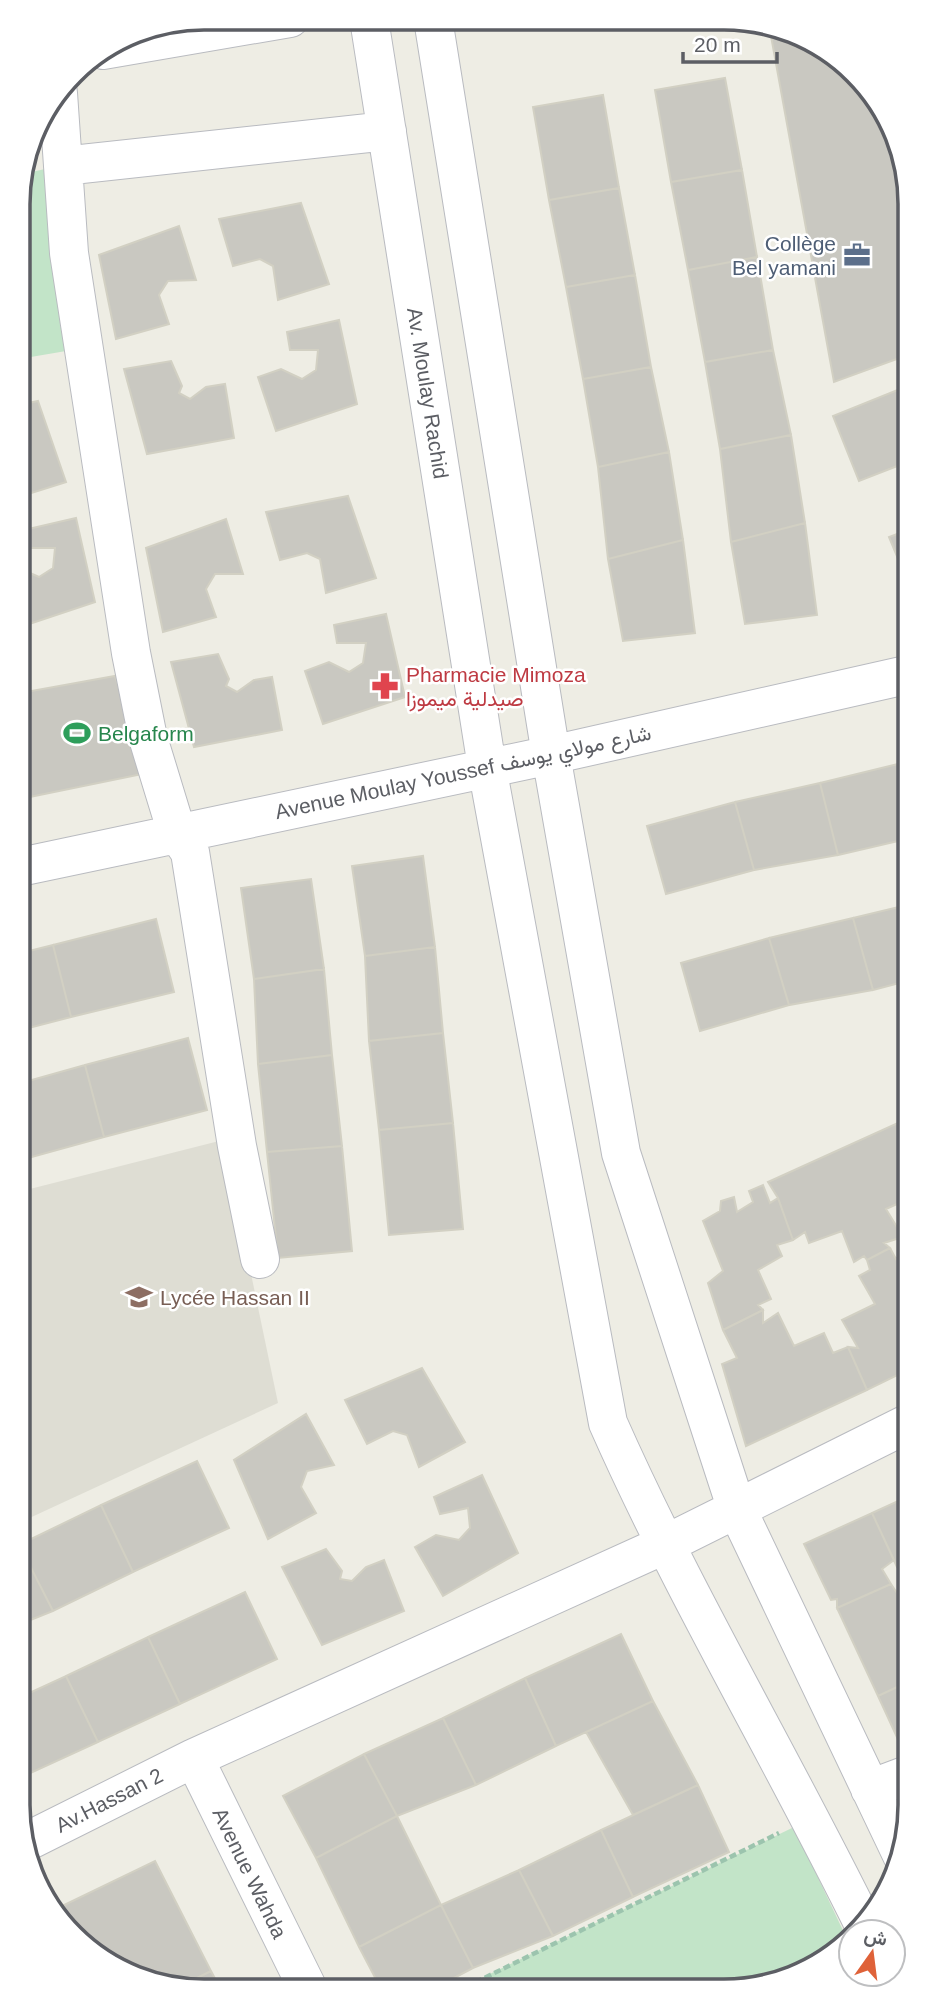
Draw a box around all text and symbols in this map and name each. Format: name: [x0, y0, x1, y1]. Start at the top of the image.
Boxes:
scale bar: [683, 21, 778, 65]
text: 20 m: [694, 33, 741, 56]
place label: Collège Bel yamani: [732, 232, 836, 279]
office icon: Collège Bel yamani: [842, 240, 872, 270]
street label: Av. Moulay Rachid: [403, 306, 453, 480]
place label: Pharmacie Mimoza صيدلية ميموزا: [406, 663, 586, 712]
pharmacy icon: Pharmacie Mimoza صيدلية ميموزا: [370, 671, 400, 701]
sports icon: Belgaform: [62, 718, 92, 748]
street label: Avenue Moulay Youssef شارع مولاي يوسف: [273, 721, 654, 829]
place label: Belgaform: [98, 722, 194, 745]
school or university icon: Lycée Hassan II: [124, 1282, 154, 1312]
place label: Lycée Hassan II: [160, 1286, 310, 1309]
street label: Av.Hassan 2: [52, 1763, 166, 1837]
street label: Avenue Wahda: [208, 1804, 292, 1942]
north arrow: [837, 1918, 907, 1988]
text: ش: [862, 1924, 890, 1951]

